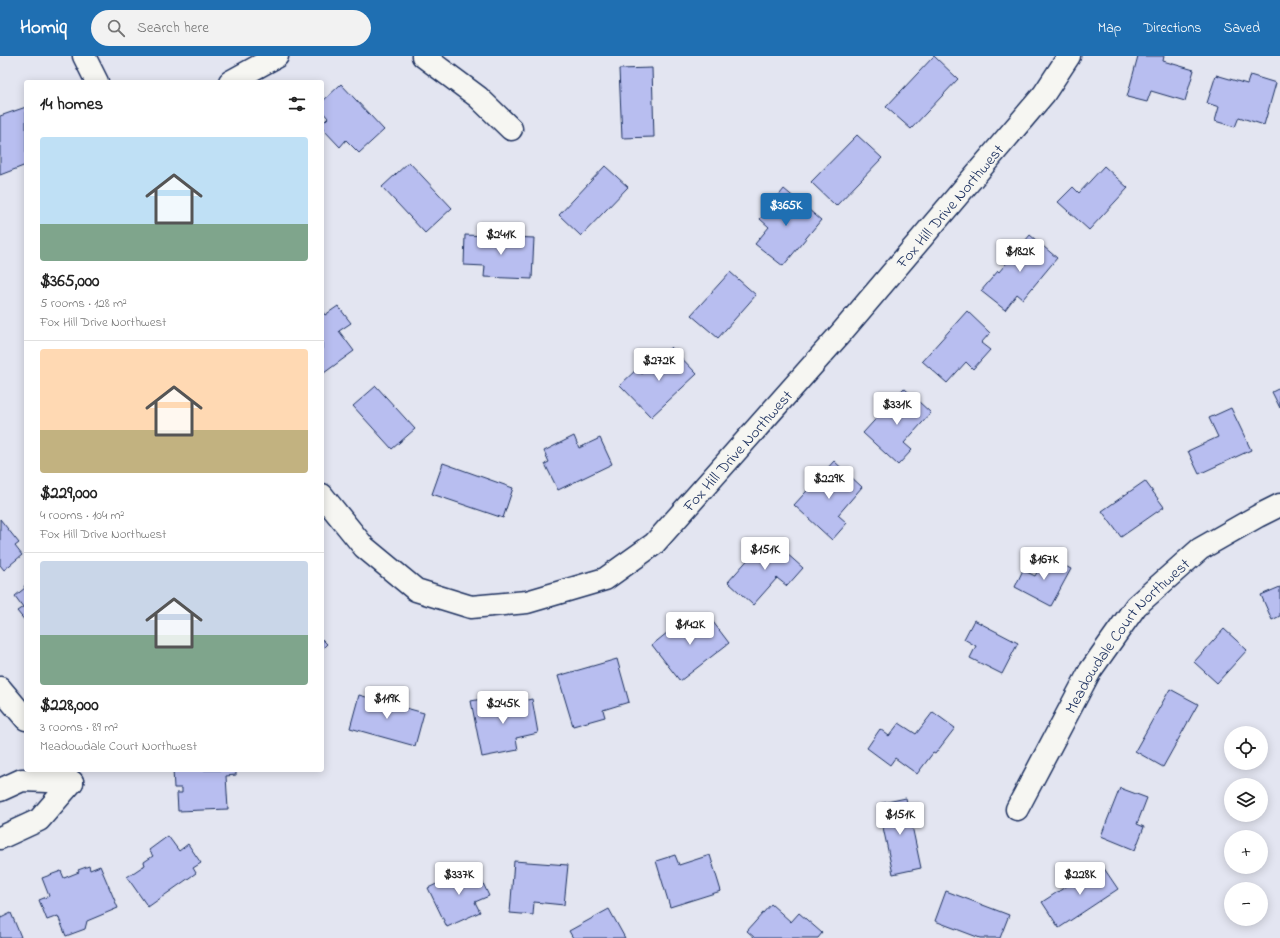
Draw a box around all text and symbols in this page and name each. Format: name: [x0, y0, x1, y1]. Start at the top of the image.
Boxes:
search box: [91, 10, 371, 46]
text: Homiq: [20, 15, 67, 42]
icon: search: [105, 17, 127, 39]
text: Search here: [137, 17, 209, 39]
text: Map: [1098, 18, 1121, 39]
text: Directions: [1143, 18, 1201, 39]
text: Saved: [1223, 18, 1260, 39]
text: 14 homes: [40, 92, 103, 117]
icon: filters: [286, 93, 308, 115]
street label: Fox Hill Drive Northwest: [891, 139, 1011, 275]
icon: home: [138, 163, 210, 235]
pin: $365K: [758, 193, 814, 227]
text: $365K: [770, 196, 802, 215]
pin: $241K: [473, 222, 529, 256]
text: $241K: [486, 225, 516, 244]
pin: $182K: [992, 239, 1048, 273]
text: $182K: [1005, 242, 1035, 261]
text: $365,000: [40, 269, 99, 294]
text: 5 rooms · 128 m²: [40, 294, 127, 313]
text: Fox Hill Drive Northwest: [40, 313, 166, 332]
pin: $272K: [631, 348, 687, 382]
text: $272K: [643, 351, 675, 370]
icon: home: [138, 375, 210, 447]
street label: Fox Hill Drive Northwest: [677, 385, 800, 519]
pin: $331K: [869, 392, 925, 426]
text: $331K: [882, 395, 912, 414]
pin: $229K: [801, 466, 857, 500]
text: $229K: [813, 469, 845, 488]
text: $229,000: [40, 481, 97, 506]
text: 4 rooms · 104 m²: [40, 506, 124, 525]
text: Fox Hill Drive Northwest: [40, 525, 166, 544]
pin: $151K: [737, 537, 793, 571]
text: $151K: [750, 540, 780, 559]
pin: $167K: [1016, 547, 1072, 581]
text: $167K: [1029, 550, 1059, 569]
street label: Meadowdale Court Northwest: [1060, 553, 1197, 718]
icon: home: [138, 587, 210, 659]
pin: $142K: [662, 612, 718, 646]
text: $142K: [675, 615, 705, 634]
pin: $119K: [359, 686, 415, 720]
text: $119K: [374, 689, 400, 708]
pin: $245K: [475, 691, 531, 725]
text: $228,000: [40, 693, 99, 718]
text: $245K: [486, 694, 520, 713]
text: 3 rooms · 89 m²: [40, 718, 118, 737]
map controls: [1224, 726, 1268, 926]
button: locate: [1224, 726, 1268, 770]
text: Meadowdale Court Northwest: [40, 737, 197, 756]
button: layers: [1224, 778, 1268, 822]
pin: $151K: [872, 802, 928, 836]
text: $151K: [885, 805, 915, 824]
button: +: [1224, 830, 1268, 874]
pin: $337K: [431, 862, 487, 896]
pin: $228K: [1052, 862, 1108, 896]
text: $337K: [444, 865, 474, 884]
text: $228K: [1064, 865, 1096, 884]
button: −: [1224, 882, 1268, 926]

